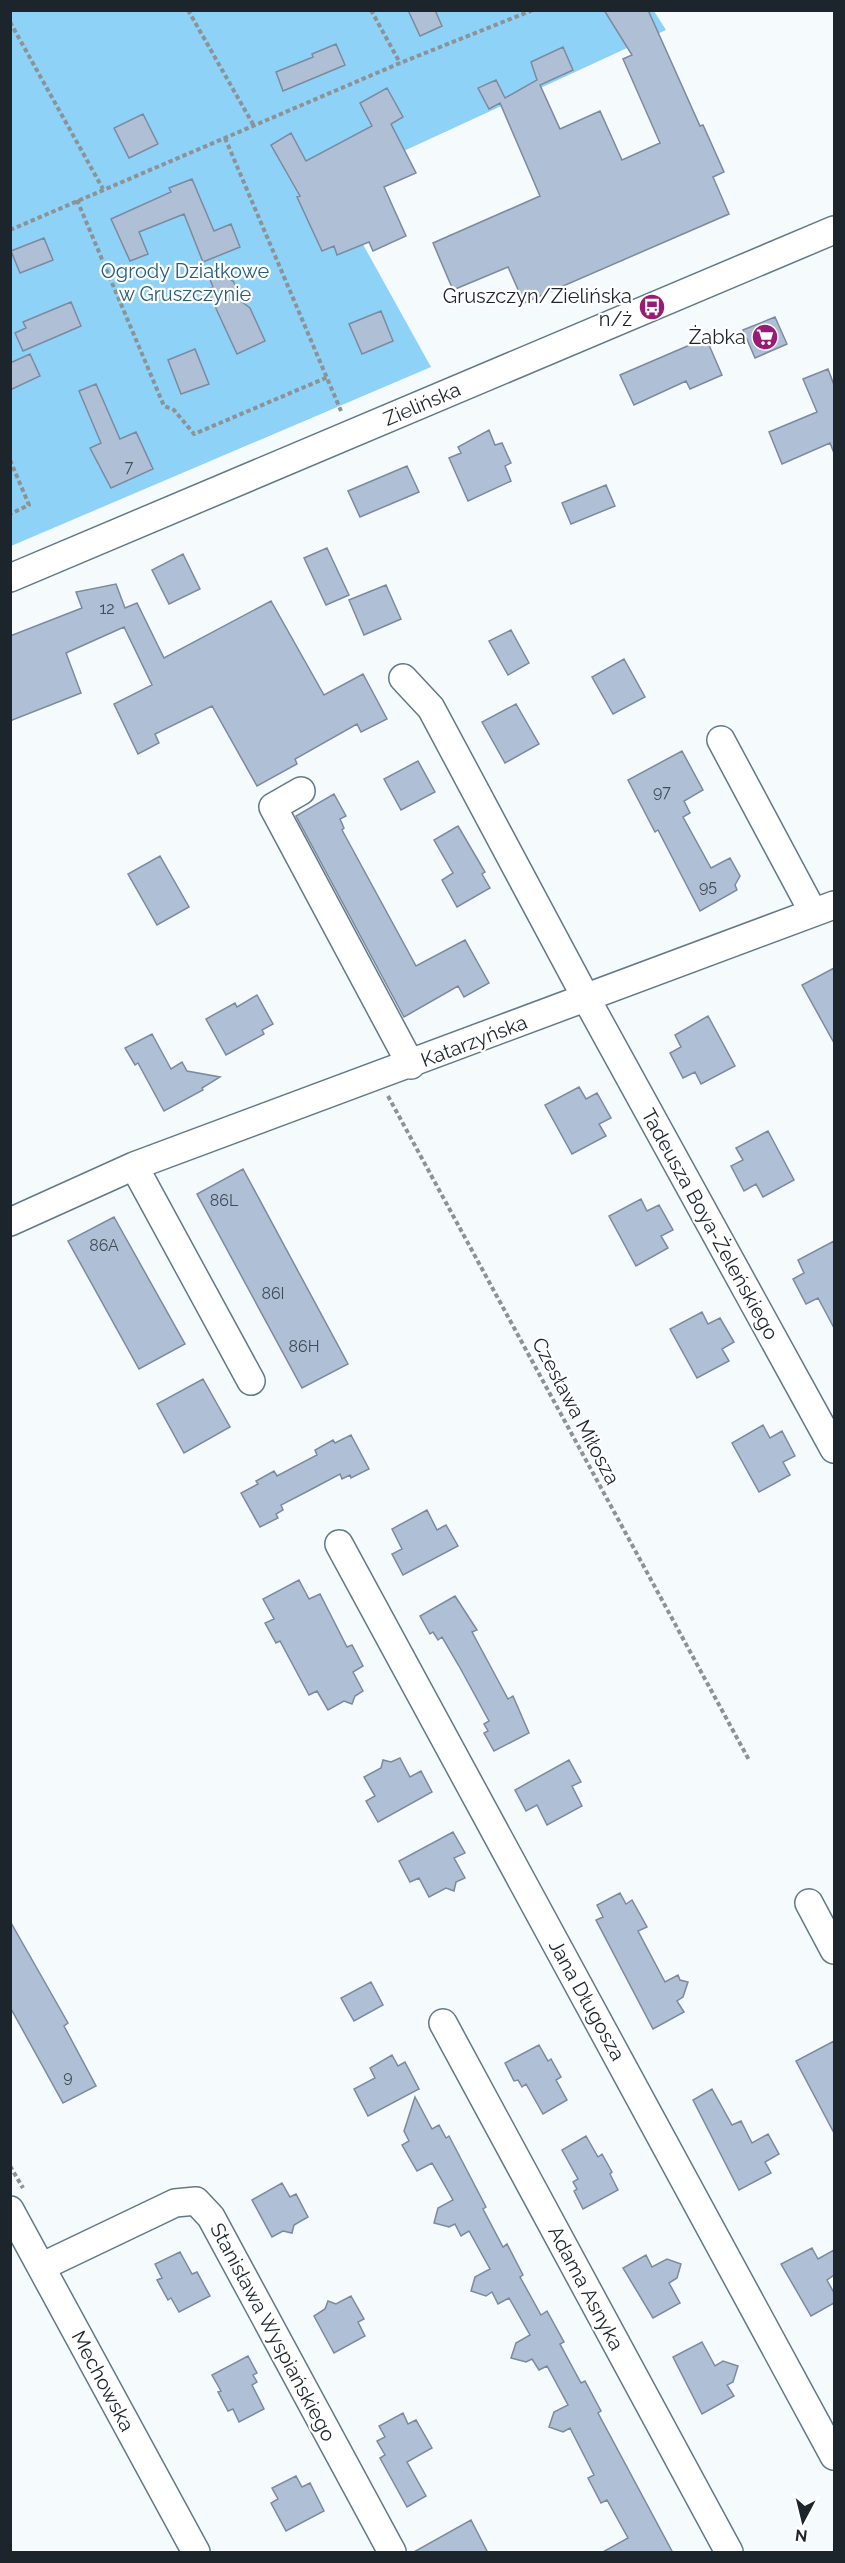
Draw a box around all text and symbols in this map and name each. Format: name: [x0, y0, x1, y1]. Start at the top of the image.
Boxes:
park label: Ogrody Działkowe w Gruszczynie: [101, 259, 269, 306]
place label: Gruszczyn/Zielińska n/ż: [443, 284, 632, 331]
bus stop icon: Gruszczyn/Zielińska n/ż: [637, 292, 667, 322]
supermarket icon: Żabka: [750, 322, 780, 352]
place label: Żabka: [689, 324, 746, 349]
street label: Zielińska: [380, 377, 464, 431]
house number: 7: [125, 457, 134, 476]
house number: 12: [99, 599, 115, 618]
house number: 97: [653, 782, 671, 801]
house number: 95: [699, 877, 717, 896]
street label: Katarzyńska: [418, 1010, 530, 1072]
street label: Tadeusza Boya-Żeleńskiego: [636, 1104, 785, 1344]
house number: 86L: [210, 1191, 239, 1210]
house number: 86A: [89, 1236, 119, 1255]
house number: 86I: [261, 1284, 285, 1303]
street label: Czesława Miłosza: [527, 1333, 625, 1489]
house number: 86H: [289, 1337, 319, 1356]
street label: Jana Długosza: [544, 1935, 630, 2065]
house number: 9: [63, 2067, 73, 2086]
street label: Stanisława Wyspiańskiego: [205, 2219, 341, 2445]
street label: Adama Asnyka: [543, 2222, 629, 2354]
street label: Mechowska: [66, 2327, 140, 2435]
north arrow: [773, 2491, 833, 2551]
text: N: [794, 2525, 808, 2546]

